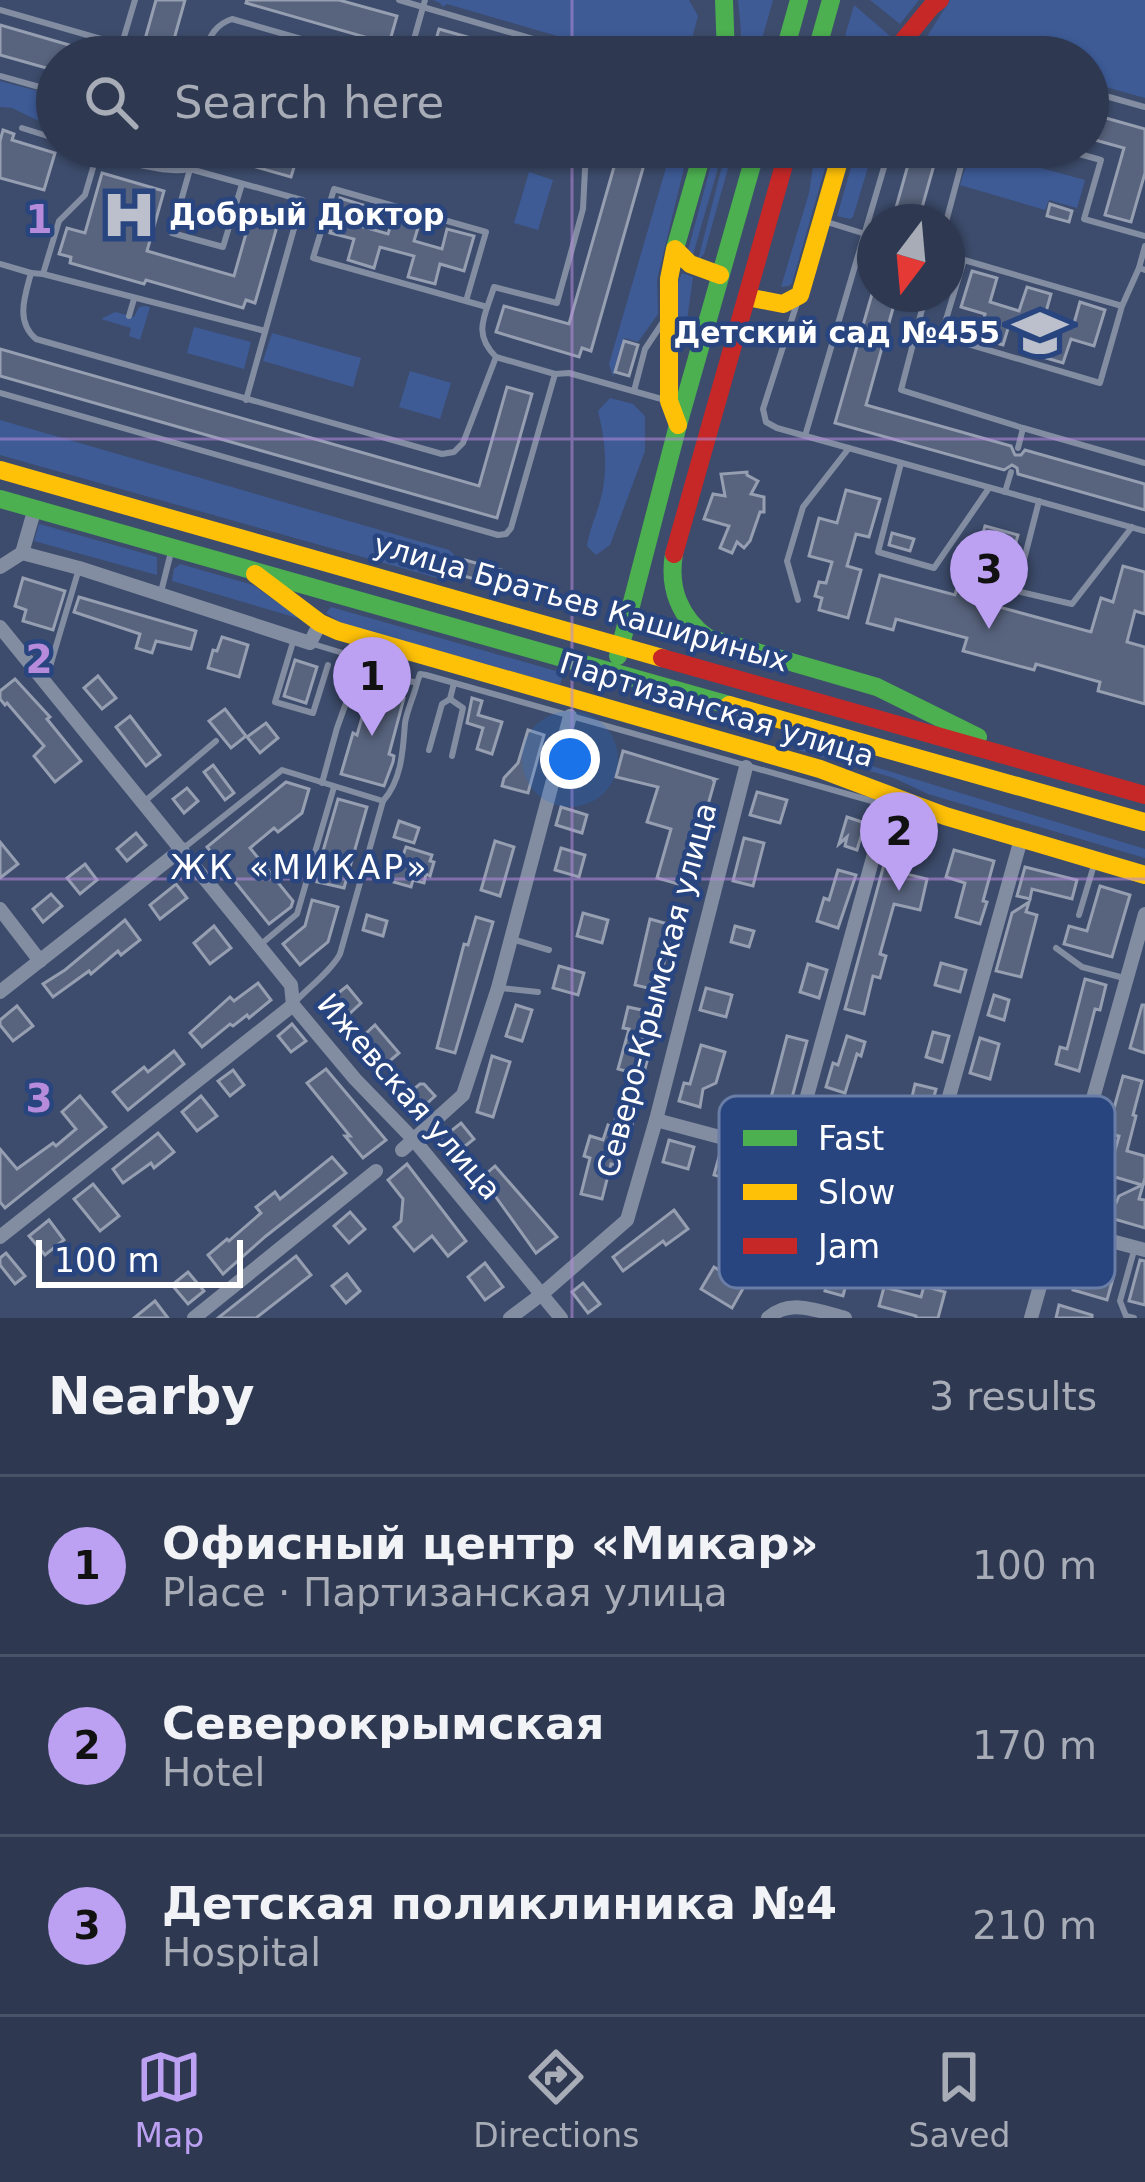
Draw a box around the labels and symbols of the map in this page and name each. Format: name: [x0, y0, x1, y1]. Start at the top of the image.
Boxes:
hospital icon: Добрый Доктор: [100, 186, 158, 244]
text: 1: [25, 197, 53, 242]
place label: Добрый Доктор: [169, 197, 445, 232]
north arrow: [857, 204, 965, 312]
school or university icon: Детский сад №455: [1011, 304, 1069, 362]
place label: Детский сад №455: [674, 315, 1000, 350]
street label: улица Братьев Кашириных: [370, 526, 793, 679]
pin: 3: [950, 530, 1028, 629]
text: 2: [25, 637, 53, 682]
pin: 1: [333, 637, 411, 736]
street label: Партизанская улица: [556, 645, 878, 774]
your location: [540, 729, 600, 789]
pin: 2: [860, 792, 938, 891]
street label: Северо-Крымская улица: [590, 799, 723, 1181]
district label: ЖК «МИКАР»: [171, 848, 429, 887]
street label: Ижевская улица: [310, 987, 508, 1207]
text: 3: [25, 1076, 53, 1121]
legend: [719, 1096, 1115, 1288]
text: Fast: [818, 1119, 884, 1158]
text: Slow: [818, 1173, 895, 1212]
text: Jam: [816, 1227, 880, 1266]
scale bar: [36, 1234, 243, 1287]

